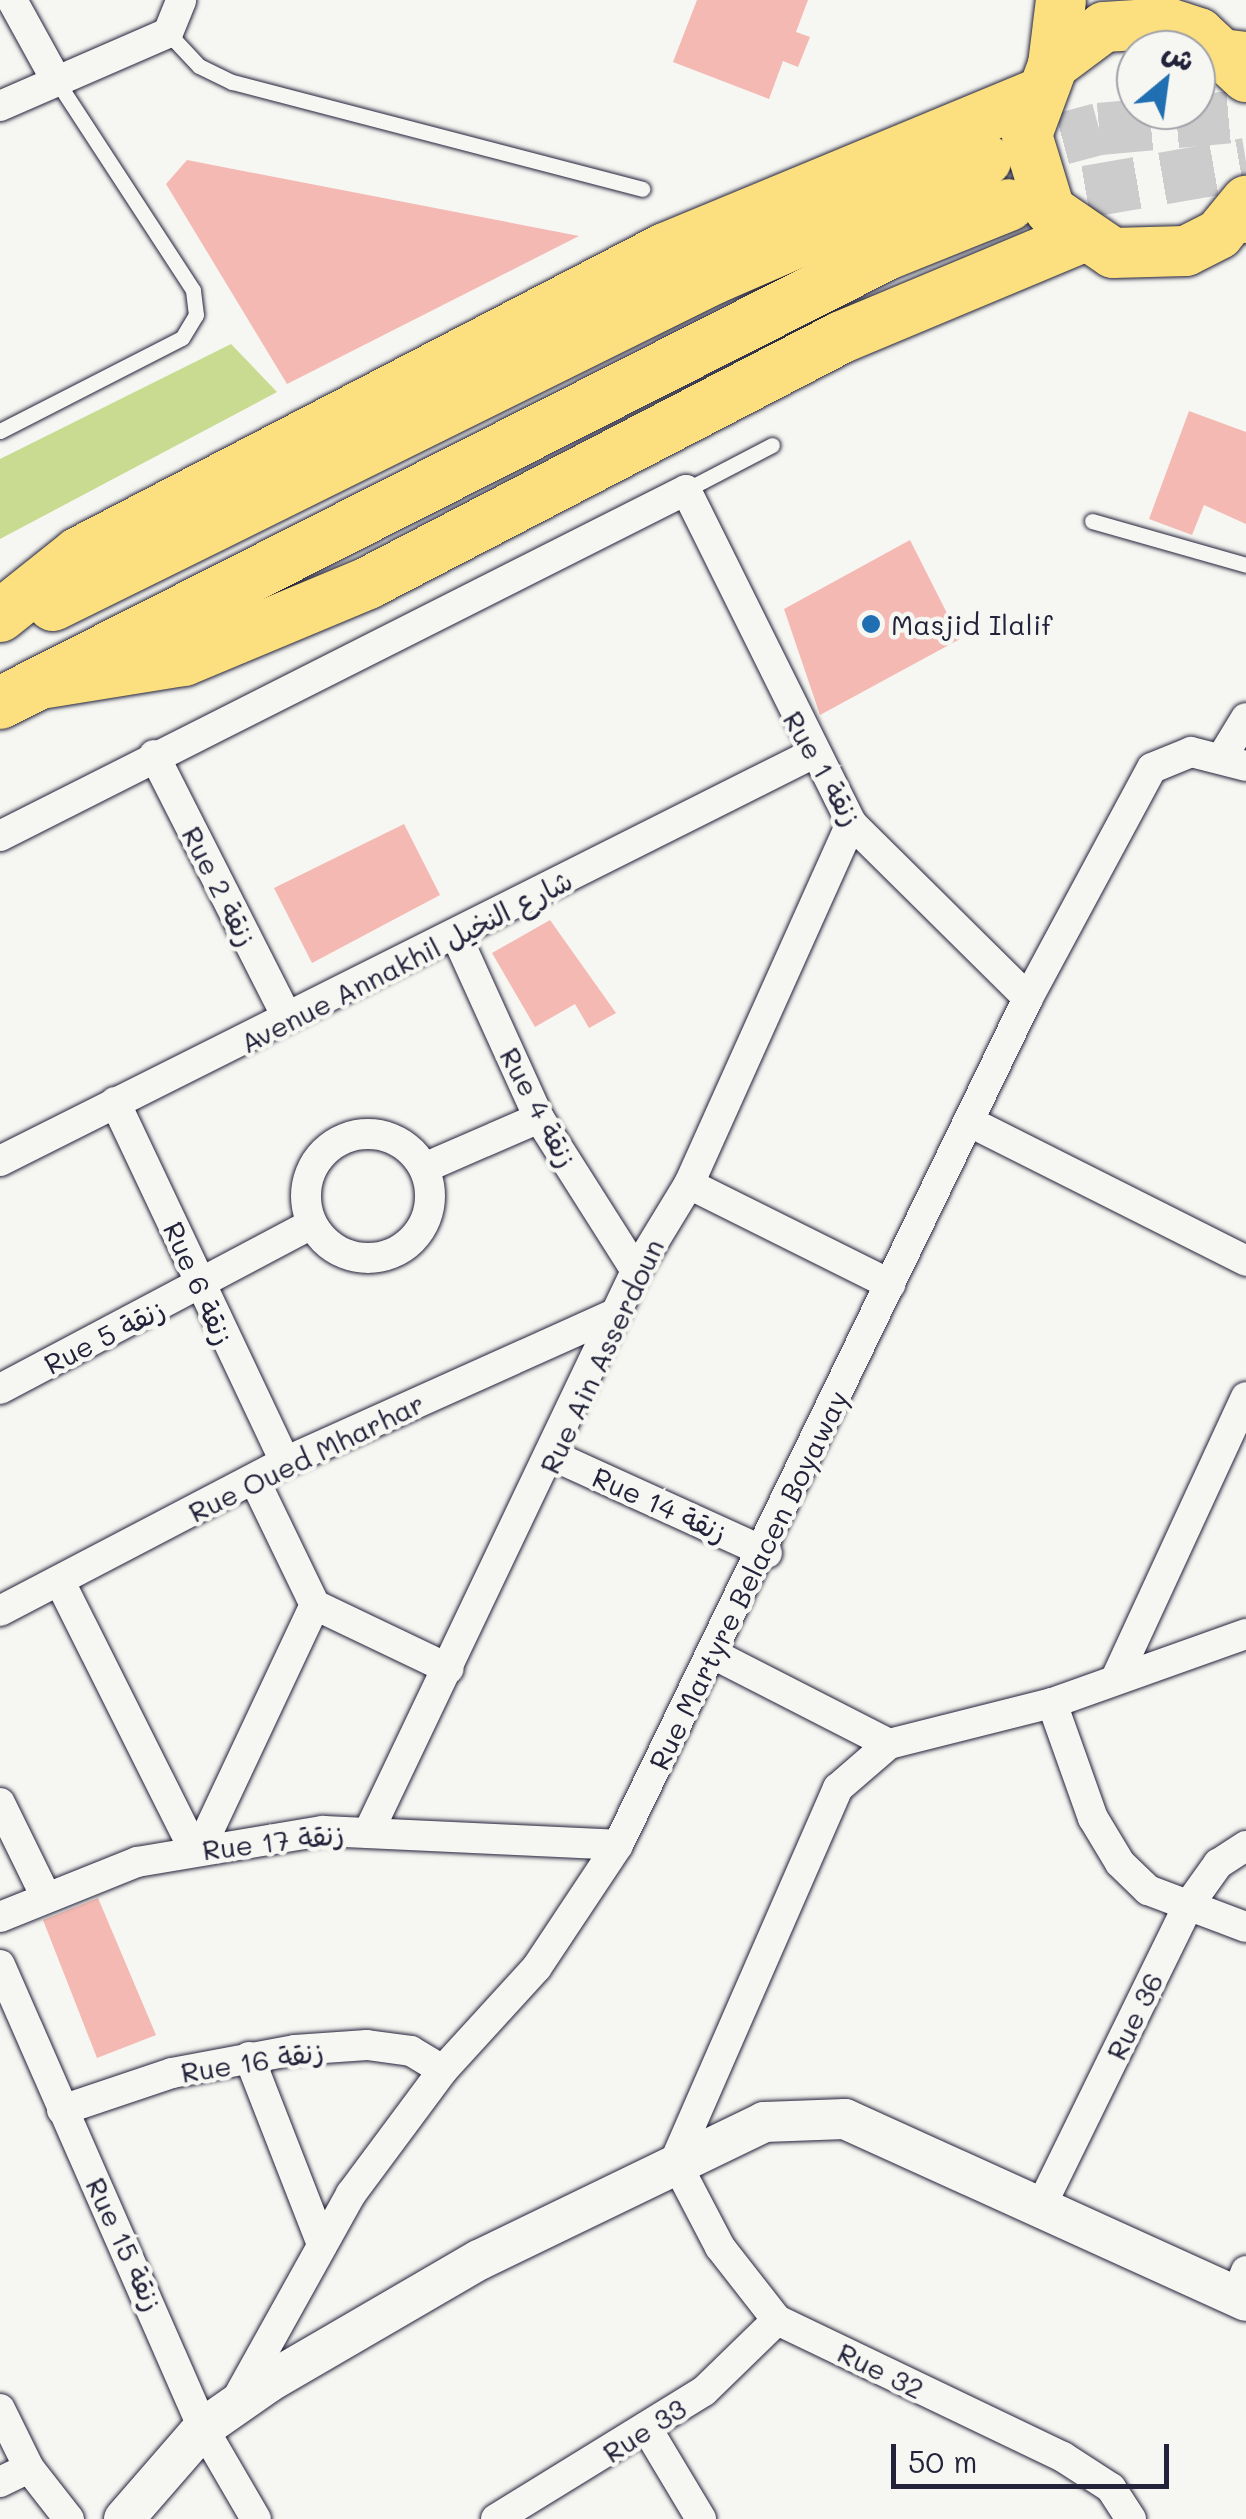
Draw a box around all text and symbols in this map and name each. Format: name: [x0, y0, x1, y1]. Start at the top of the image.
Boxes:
north arrow: [1116, 30, 1216, 130]
text: ش: [1157, 32, 1202, 79]
place label: Masjid Ilalif: [891, 607, 1052, 641]
marker: Masjid Ilalif: [860, 613, 882, 635]
street label: Rue 1 زنقة: [777, 705, 869, 831]
street label: Rue 2 زنقة: [176, 820, 264, 952]
street label: Avenue Annakhil شارع النخيل: [234, 863, 578, 1059]
street label: Rue 4 زنقة: [493, 1041, 585, 1173]
street label: Rue 6 زنقة: [157, 1216, 241, 1350]
street label: Rue Ain Asserdoun: [532, 1233, 670, 1479]
street label: Rue 5 زنقة: [38, 1291, 170, 1381]
street label: Rue Oued Mharhar: [183, 1385, 429, 1529]
street label: Rue Martyre Belacen Boyaway: [641, 1385, 855, 1775]
street label: Rue 14 زنقة: [588, 1459, 732, 1549]
street label: Rue 17 زنقة: [200, 1816, 346, 1866]
street label: Rue 36: [1099, 1967, 1169, 2065]
street label: Rue 16 زنقة: [178, 2033, 326, 2089]
street label: Rue 15 زنقة: [80, 2172, 170, 2316]
street label: Rue 32: [832, 2335, 930, 2405]
street label: Rue 33: [596, 2391, 692, 2469]
scale bar: [896, 2424, 1174, 2486]
text: 50 m: [908, 2441, 978, 2481]

